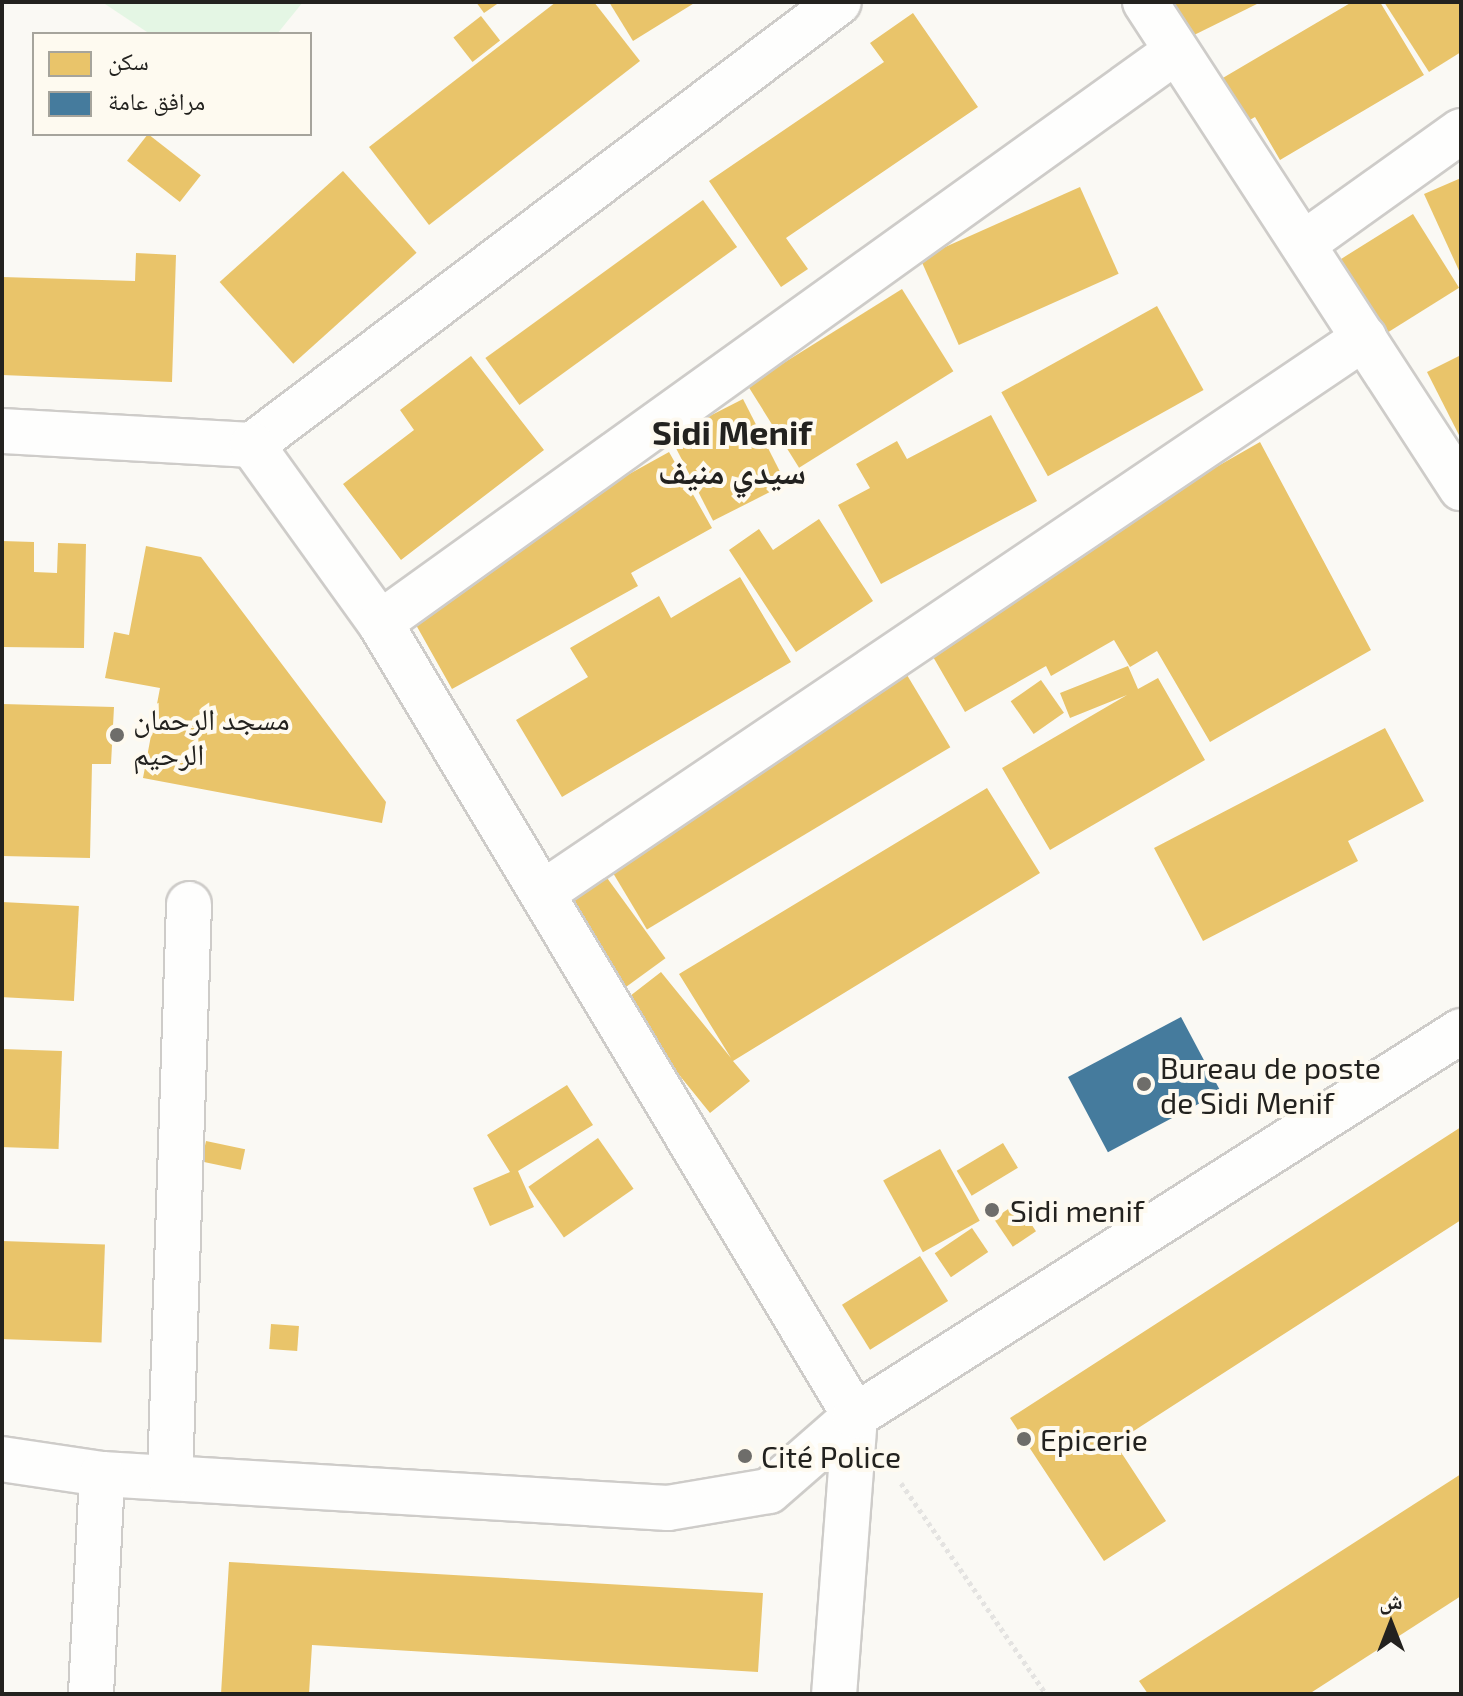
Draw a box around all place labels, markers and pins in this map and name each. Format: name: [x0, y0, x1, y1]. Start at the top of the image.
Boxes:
place label: مسجد الرحمان الرحيم: [133, 700, 290, 770]
marker: مسجد الرحمان الرحيم: [108, 726, 126, 744]
place label: Bureau de poste de Sidi Menif: [1160, 1049, 1381, 1120]
marker: Bureau de poste de Sidi Menif: [1135, 1075, 1153, 1093]
place label: Sidi menif: [1010, 1192, 1144, 1228]
marker: Sidi menif: [981, 1199, 1003, 1221]
place label: Epicerie: [1040, 1421, 1148, 1457]
marker: Epicerie: [1015, 1430, 1033, 1448]
place label: Cité Police: [761, 1438, 901, 1474]
marker: Cité Police: [736, 1447, 754, 1465]

